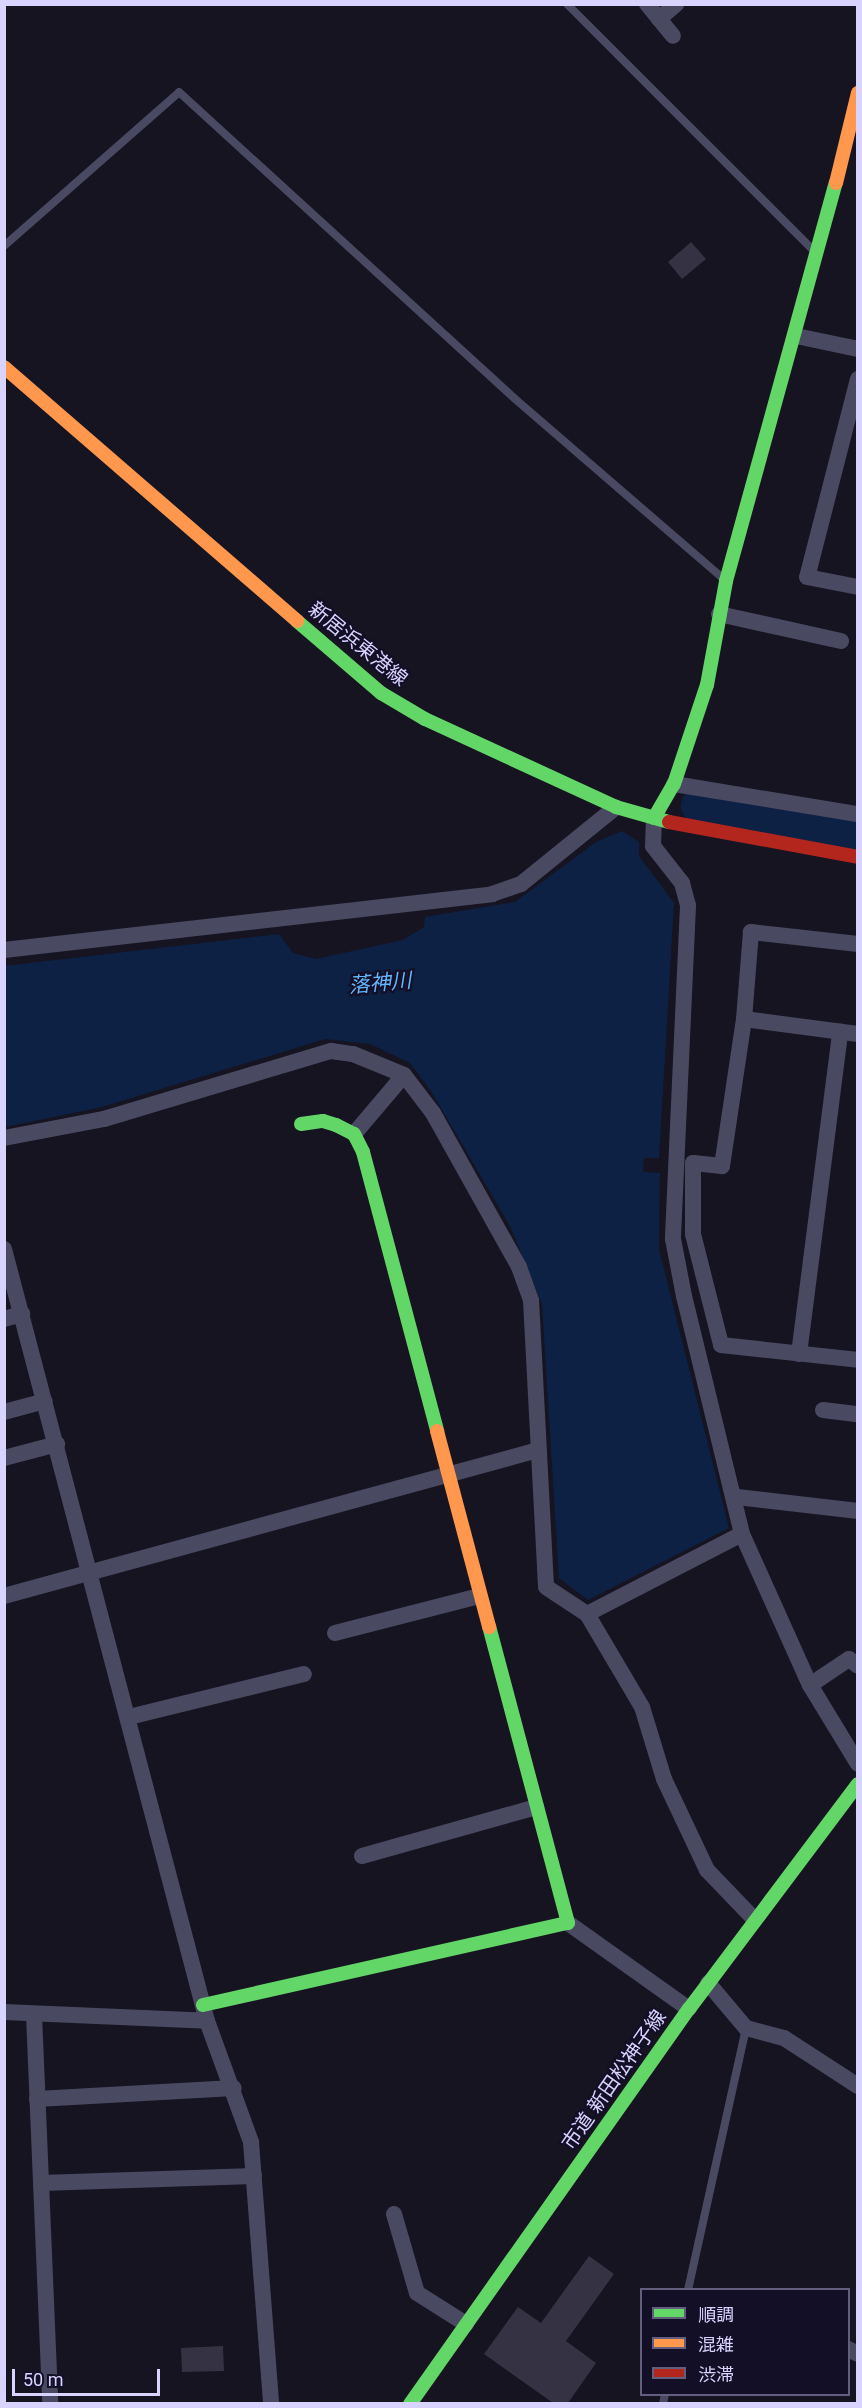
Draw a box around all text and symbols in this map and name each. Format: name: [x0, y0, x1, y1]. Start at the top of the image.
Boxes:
street label: 新居浜東港線: [304, 597, 412, 691]
water label: 落神川: [348, 968, 412, 998]
street label: 市道 新田松神子線: [557, 2006, 671, 2154]
legend: [640, 2288, 850, 2396]
text: 順調: [698, 2304, 734, 2325]
text: 混雑: [698, 2334, 734, 2355]
scale bar: [15, 2357, 164, 2395]
text: 渋滞: [698, 2364, 734, 2385]
text: 50 m: [23, 2369, 63, 2390]

